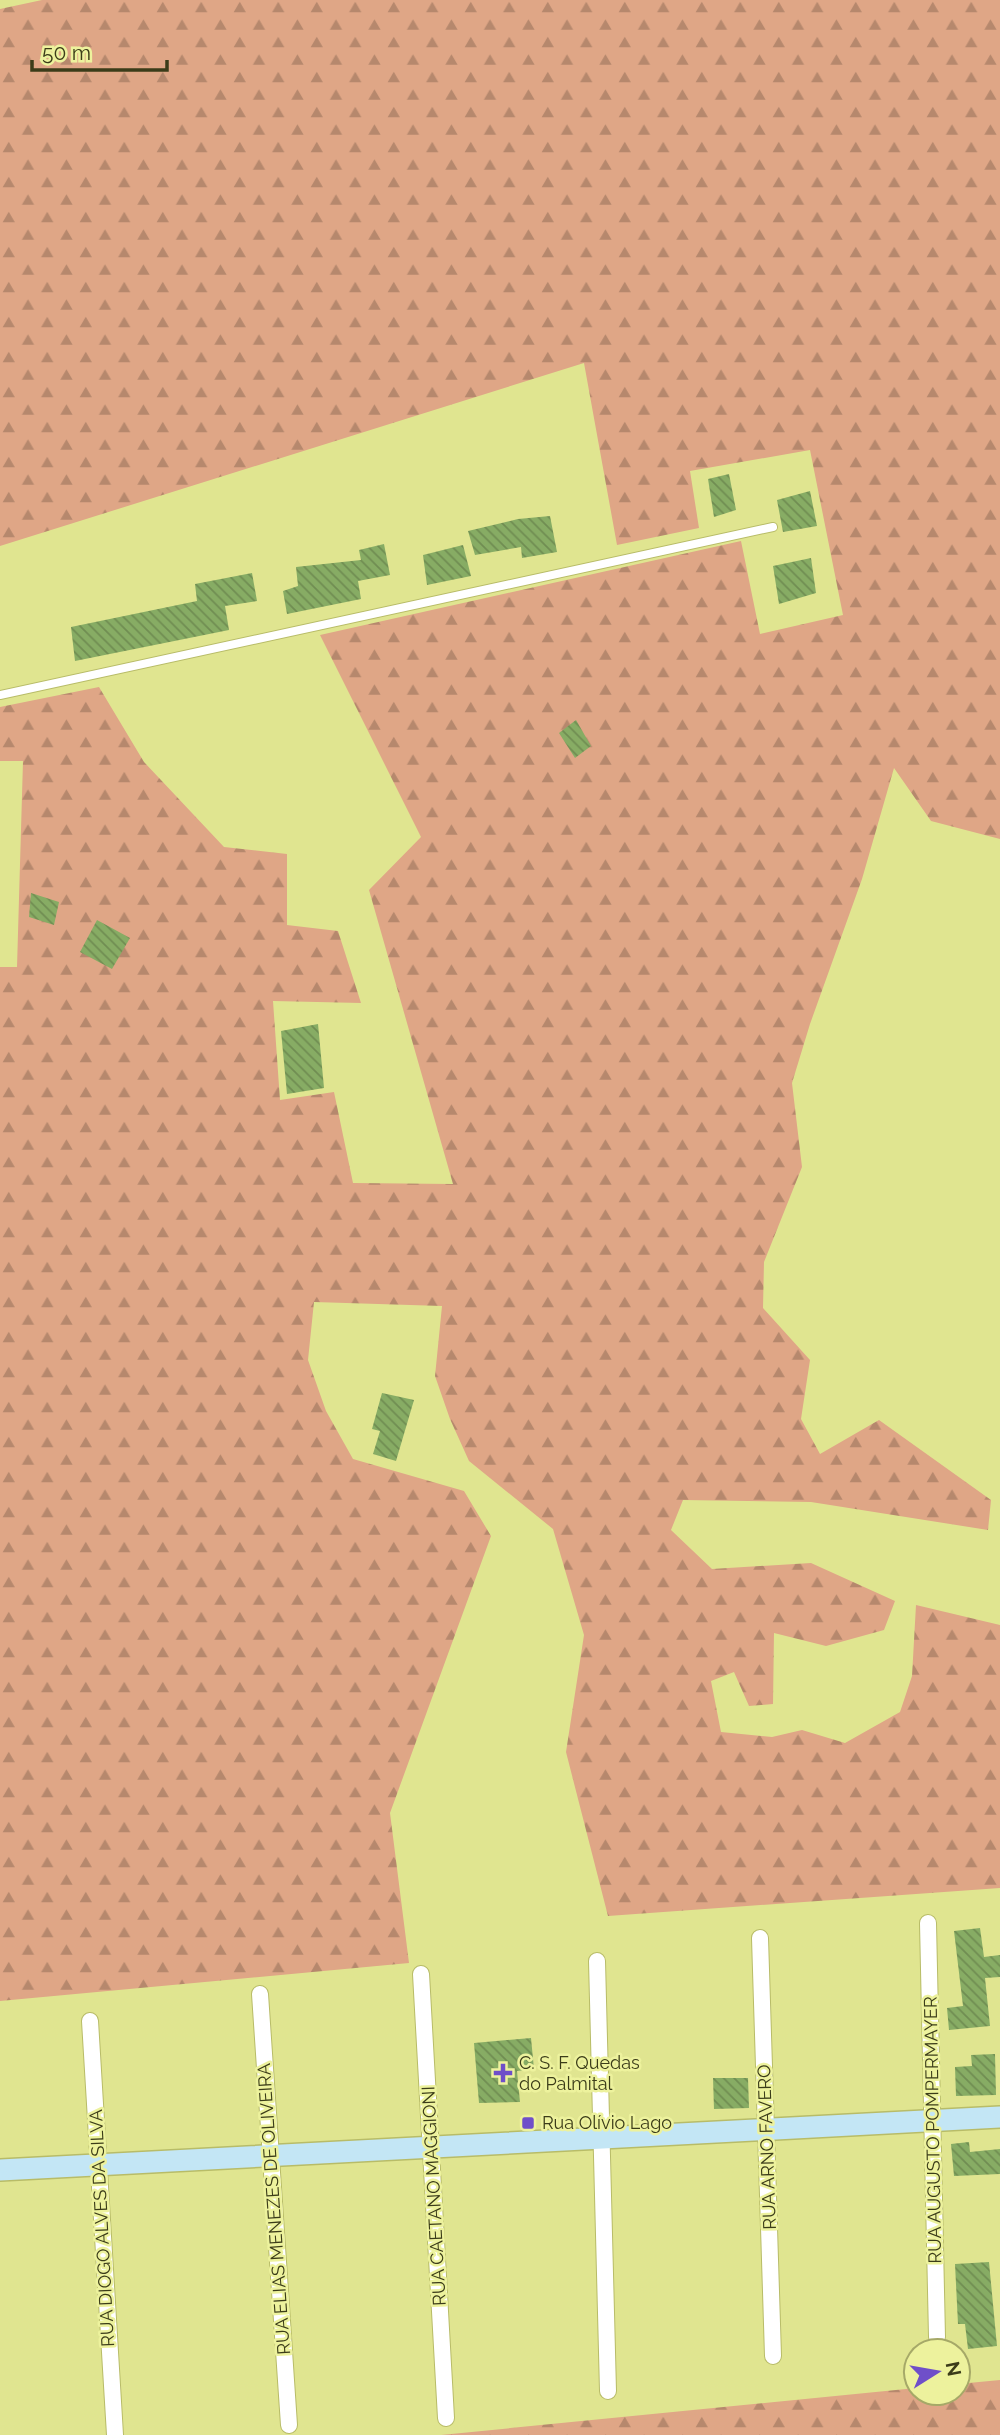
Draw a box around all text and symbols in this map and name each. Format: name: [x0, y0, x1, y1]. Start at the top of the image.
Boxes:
scale bar: [32, 28, 166, 72]
text: 50 m: [42, 40, 91, 65]
street label: RUA AUGUSTO POMPERMAYER: [920, 1996, 945, 2264]
place label: C. S. F. Quedas do Palmital: [519, 2052, 640, 2094]
street label: RUA ELIAS MENEZES DE OLIVEIRA: [253, 2063, 294, 2355]
marker: C. S. F. Quedas do Palmital: [493, 2063, 513, 2083]
street label: RUA ARNO FAVERO: [753, 2064, 780, 2230]
street label: RUA CAETANO MAGGIONI: [417, 2086, 450, 2306]
street label: RUA DIOGO ALVES DA SILVA: [85, 2109, 118, 2347]
place label: Rua Olívio Lago: [542, 2112, 672, 2133]
marker: Rua Olívio Lago: [520, 2115, 536, 2131]
north arrow: [902, 2337, 972, 2407]
text: N: [942, 2360, 966, 2378]

